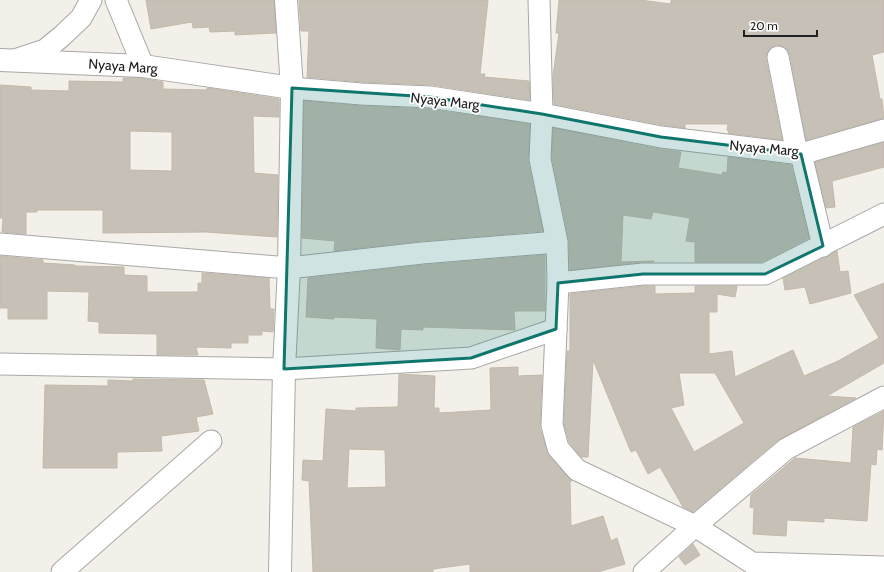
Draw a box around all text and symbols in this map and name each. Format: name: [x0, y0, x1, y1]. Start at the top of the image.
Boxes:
scale bar: [744, 12, 817, 38]
text: 20 m: [750, 18, 778, 33]
street label: Nyaya Marg: [88, 55, 159, 77]
street label: Nyaya Marg: [410, 88, 481, 114]
street label: Nyaya Marg: [729, 136, 800, 160]

